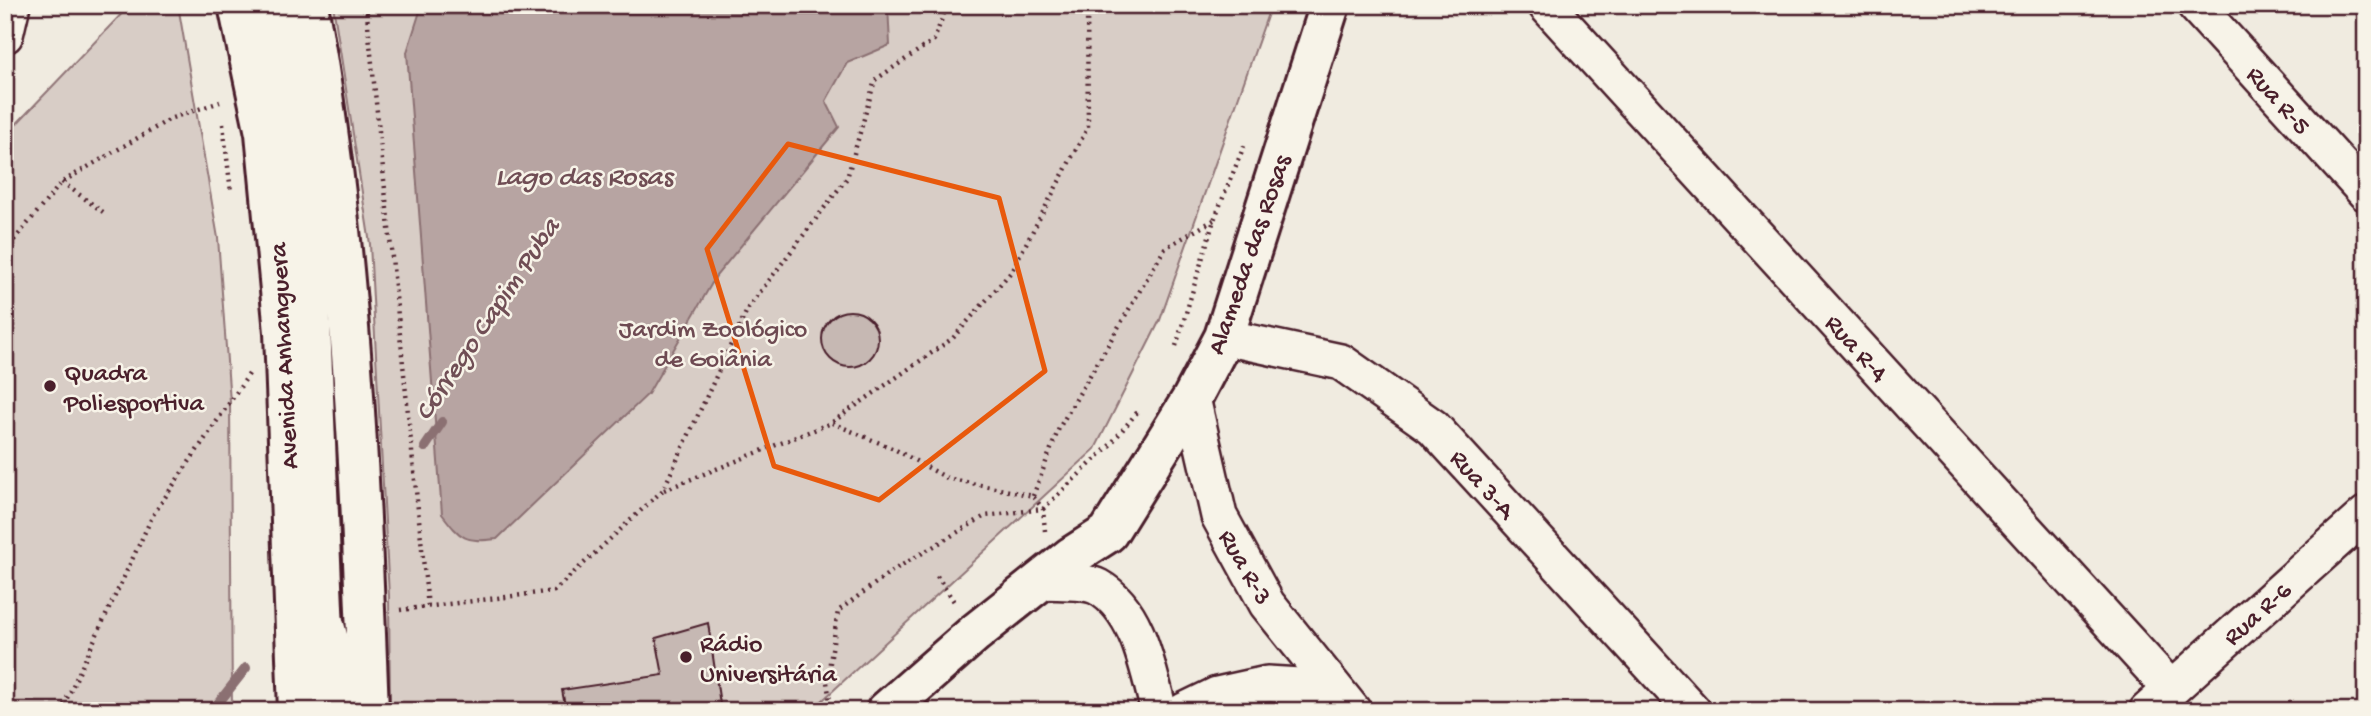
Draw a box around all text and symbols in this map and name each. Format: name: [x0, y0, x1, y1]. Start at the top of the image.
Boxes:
street label: Rua R-5: [2238, 61, 2316, 143]
street label: Alameda das Rosas: [1203, 150, 1300, 359]
water label: Lago das Rosas: [495, 162, 675, 195]
water label: Córrego Capim Puba: [409, 212, 570, 428]
street label: Avenida Anhanguera: [265, 240, 308, 470]
street label: Rua R-4: [1816, 310, 1893, 390]
park label: Jardim Zoológico de Goiânia: [619, 316, 807, 377]
place label: Quadra Poliesportiva: [63, 360, 205, 421]
marker: Quadra Poliesportiva: [42, 378, 58, 394]
street label: Rua 3-A: [1441, 445, 1521, 529]
street label: Rua R-3: [1209, 525, 1277, 611]
street label: Rua R-6: [2218, 576, 2300, 654]
place label: Rádio Universitária: [700, 631, 838, 692]
marker: Rádio Universitária: [678, 649, 694, 665]

